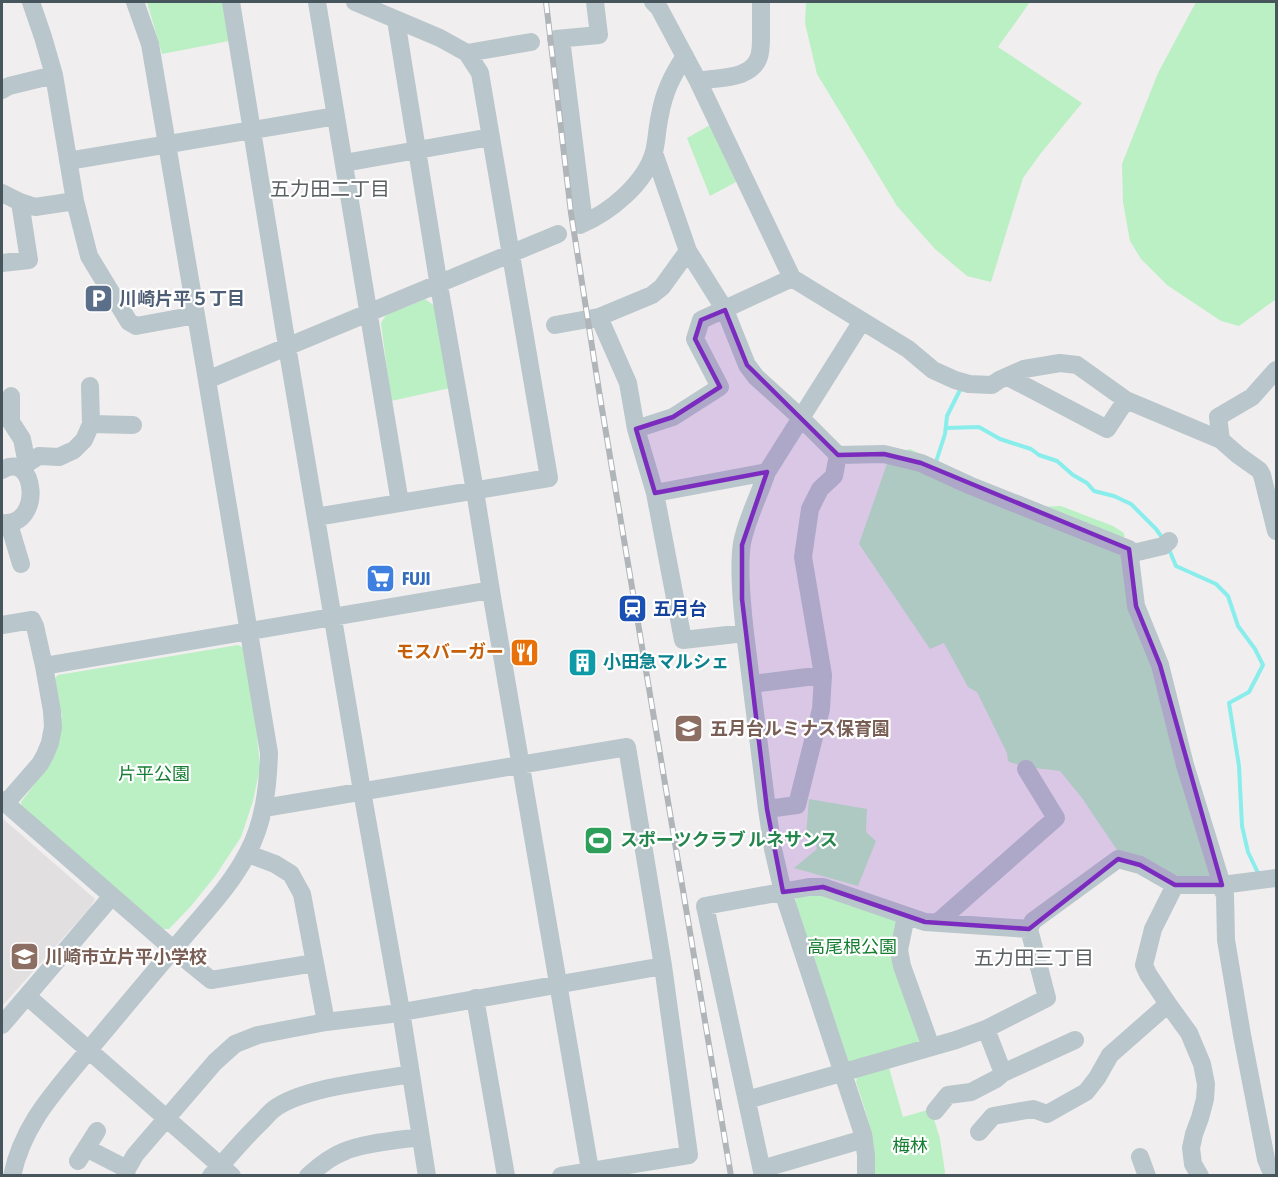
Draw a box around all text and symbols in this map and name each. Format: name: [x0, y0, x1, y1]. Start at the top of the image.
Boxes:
district label: 五力田二丁目: [270, 177, 390, 200]
parking icon: 川崎片平５丁目: [82, 283, 114, 315]
place label: 川崎片平５丁目: [119, 288, 245, 309]
supermarket icon: FUJI: [365, 563, 397, 595]
place label: FUJI: [402, 568, 430, 589]
station icon: 五月台: [616, 593, 648, 625]
place label: 五月台: [653, 598, 707, 619]
restaurant icon: モスバーガー: [509, 636, 541, 668]
place label: モスバーガー: [396, 641, 504, 662]
building icon: 小田急マルシェ: [566, 646, 598, 678]
place label: 小田急マルシェ: [603, 651, 729, 672]
school or university icon: 五月台ルミナス保育園: [673, 713, 705, 745]
place label: 五月台ルミナス保育園: [710, 718, 890, 739]
park label: 片平公園: [118, 763, 190, 784]
sports icon: スポーツクラブ ルネサンス: [583, 824, 615, 856]
place label: スポーツクラブ ルネサンス: [620, 829, 838, 850]
park label: 高尾根公園: [807, 936, 897, 957]
school or university icon: 川崎市立片平小学校: [8, 941, 40, 973]
place label: 川崎市立片平小学校: [45, 946, 207, 967]
district label: 五力田三丁目: [974, 946, 1094, 969]
park label: 梅林: [892, 1135, 928, 1156]

